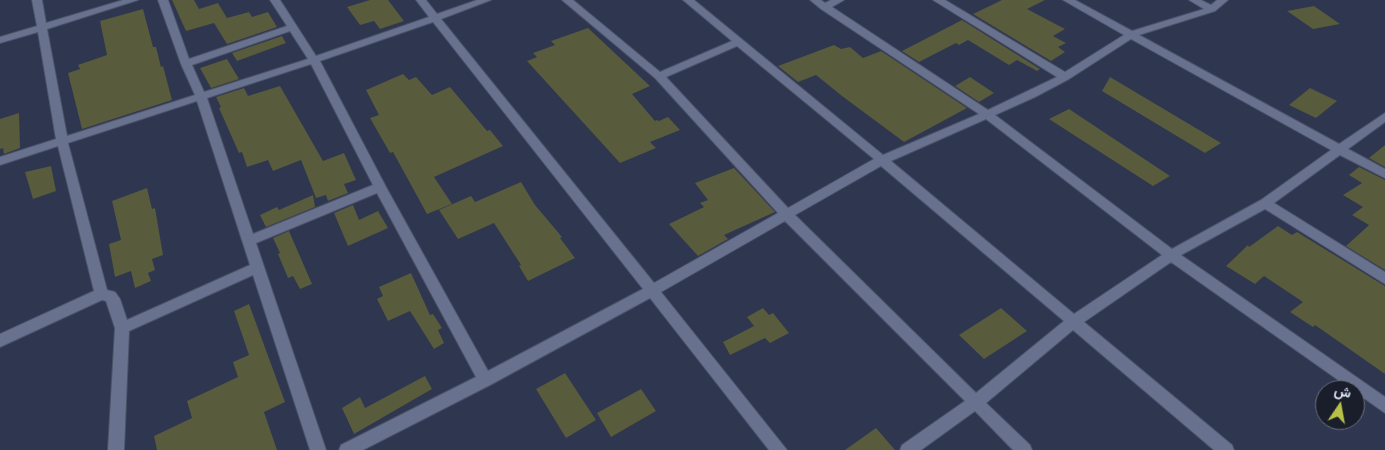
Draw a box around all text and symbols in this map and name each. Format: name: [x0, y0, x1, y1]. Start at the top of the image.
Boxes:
north arrow: [1315, 380, 1365, 430]
text: ش: [1333, 381, 1353, 401]

